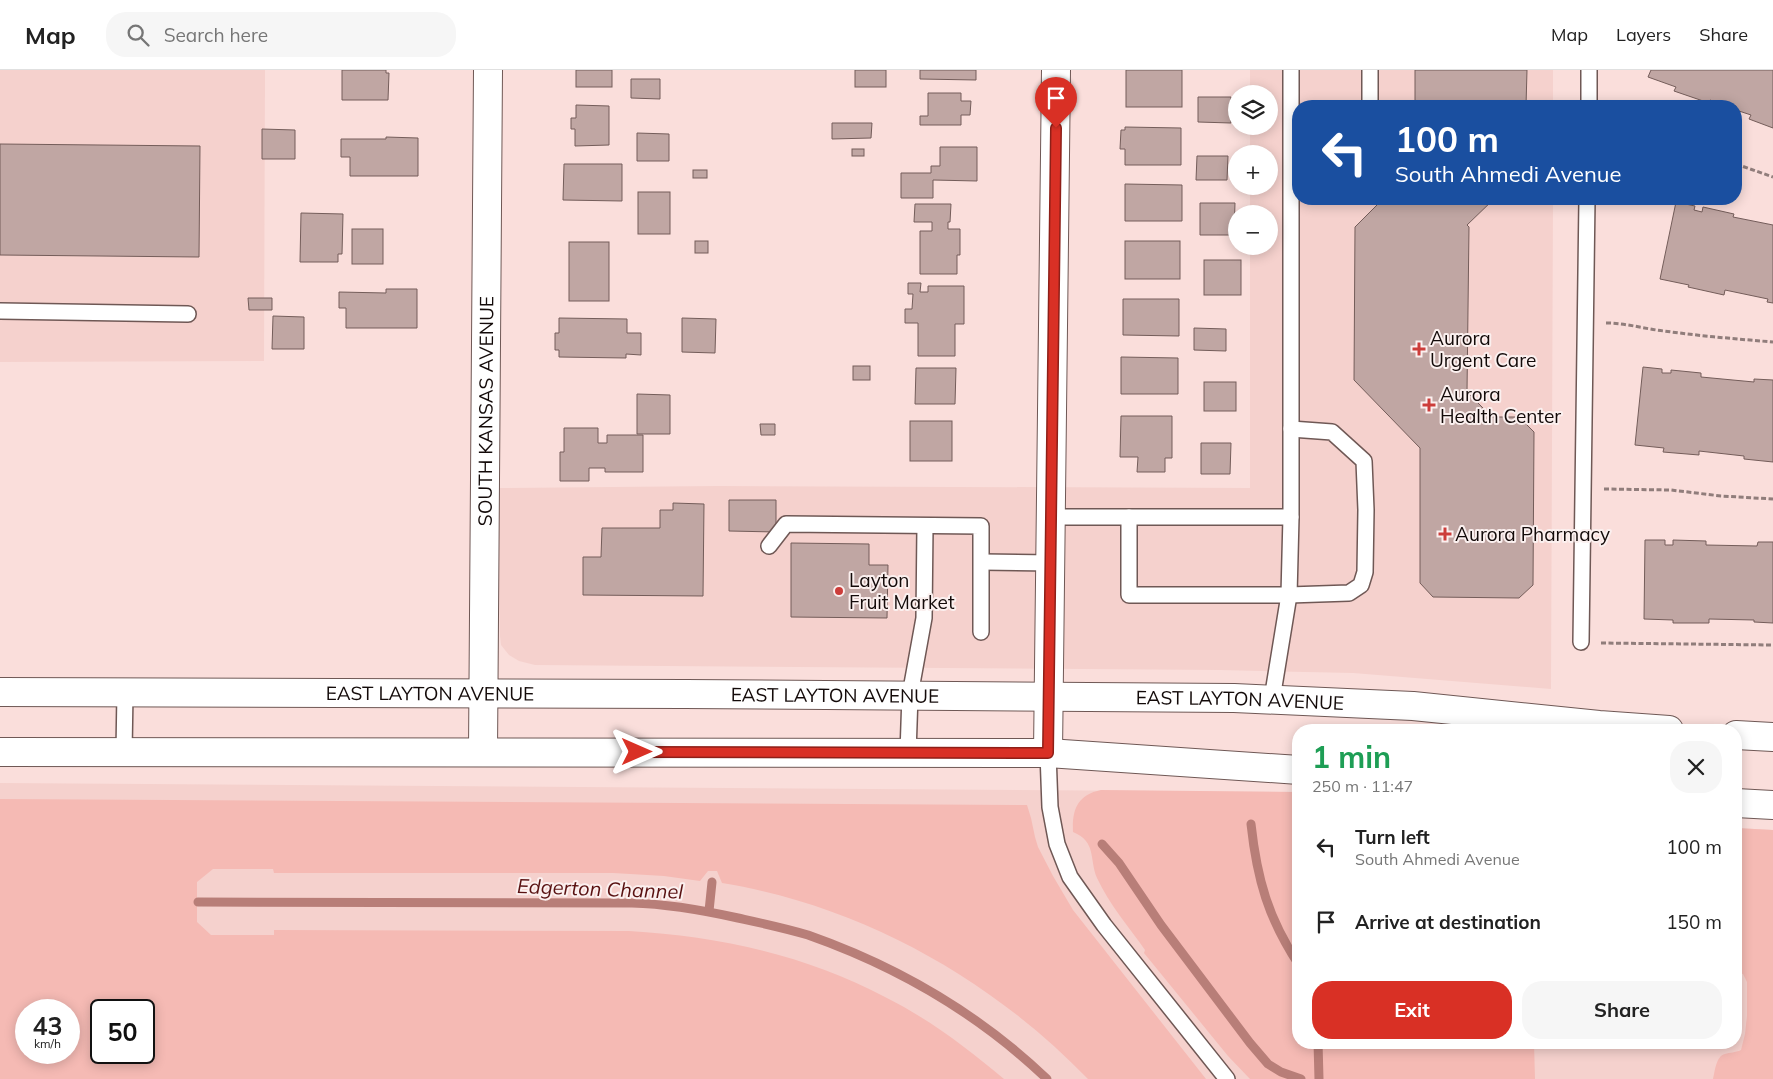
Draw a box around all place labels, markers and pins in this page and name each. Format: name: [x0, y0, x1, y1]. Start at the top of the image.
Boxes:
pin: [1035, 77, 1077, 128]
place label: Aurora Urgent Care: [1430, 326, 1536, 372]
marker: Aurora Urgent Care: [1412, 342, 1426, 356]
place label: Aurora Health Center: [1440, 382, 1561, 428]
marker: Aurora Health Center: [1422, 398, 1436, 412]
place label: Aurora Pharmacy: [1455, 522, 1610, 546]
marker: Aurora Pharmacy: [1439, 528, 1451, 540]
place label: Layton Fruit Market: [849, 568, 955, 614]
marker: Layton Fruit Market: [833, 585, 845, 597]

